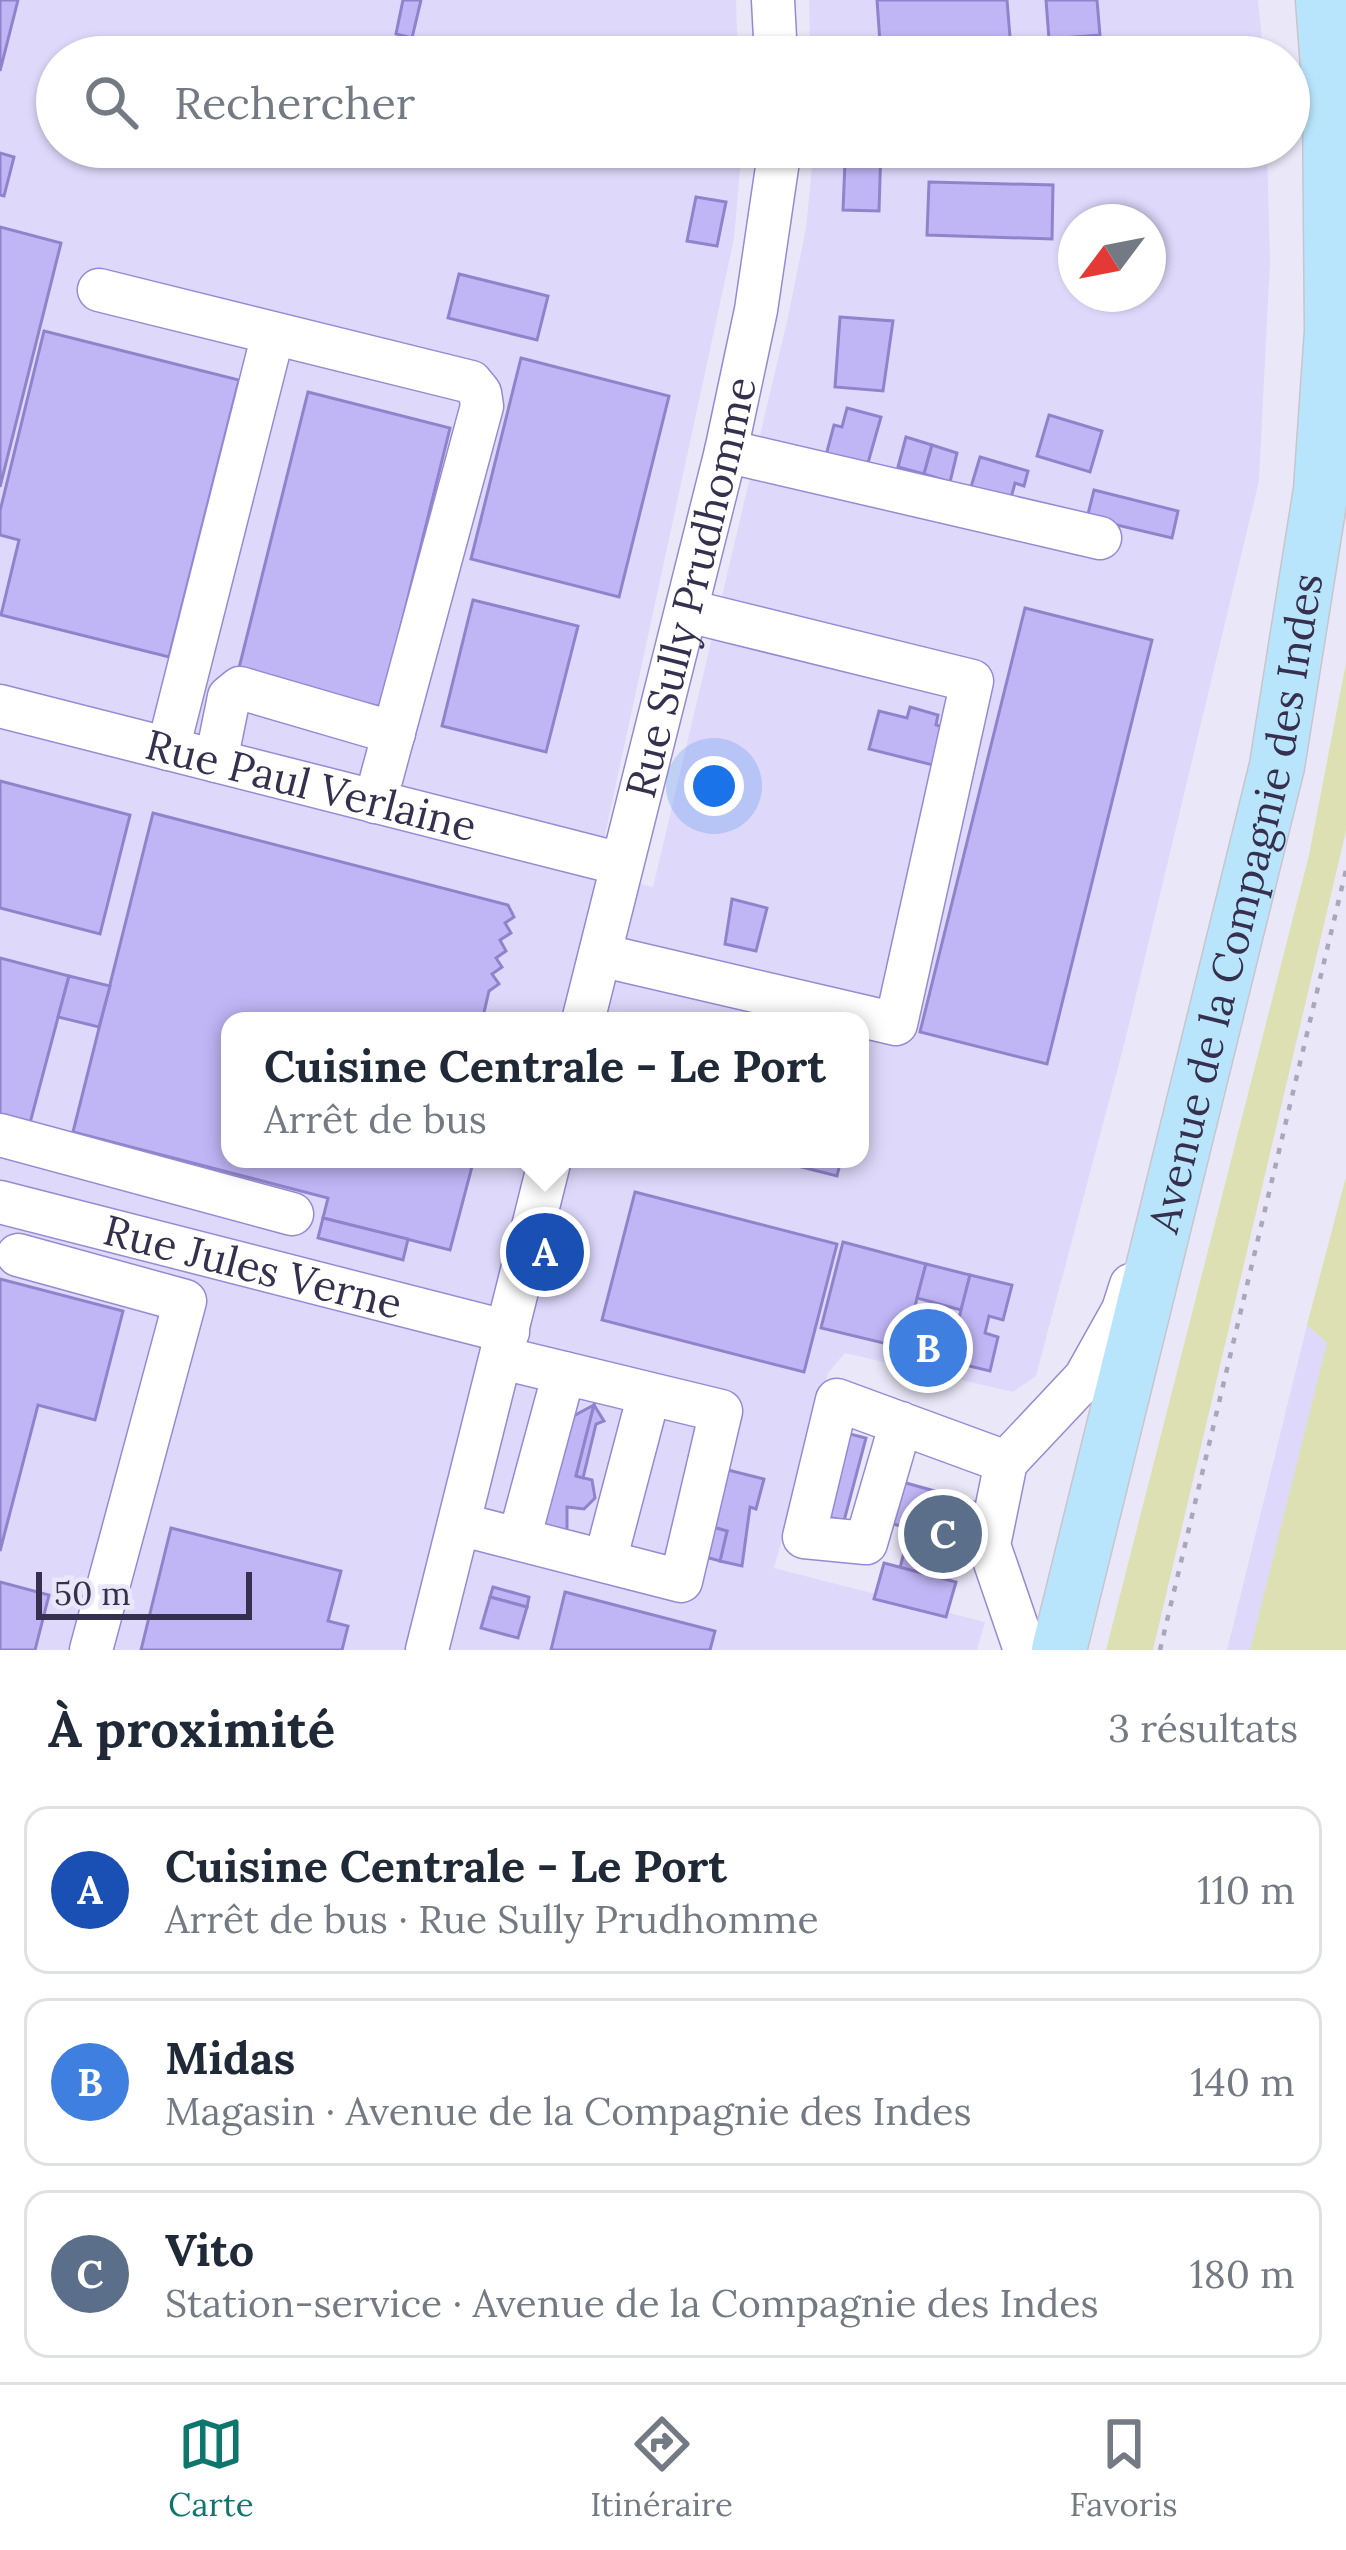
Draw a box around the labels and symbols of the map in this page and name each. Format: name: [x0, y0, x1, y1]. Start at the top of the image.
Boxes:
north arrow: [1058, 204, 1166, 312]
street label: Rue Sully Prudhomme: [613, 372, 768, 803]
street label: Avenue de la Compagnie des Indes: [1136, 569, 1334, 1239]
street label: Rue Paul Verlaine: [140, 717, 482, 853]
your location: [684, 756, 744, 816]
street label: Rue Jules Verne: [98, 1203, 408, 1331]
pin: A: [506, 1207, 584, 1297]
pin: B: [889, 1303, 967, 1393]
pin: C: [904, 1489, 982, 1579]
scale bar: [36, 1566, 252, 1619]

